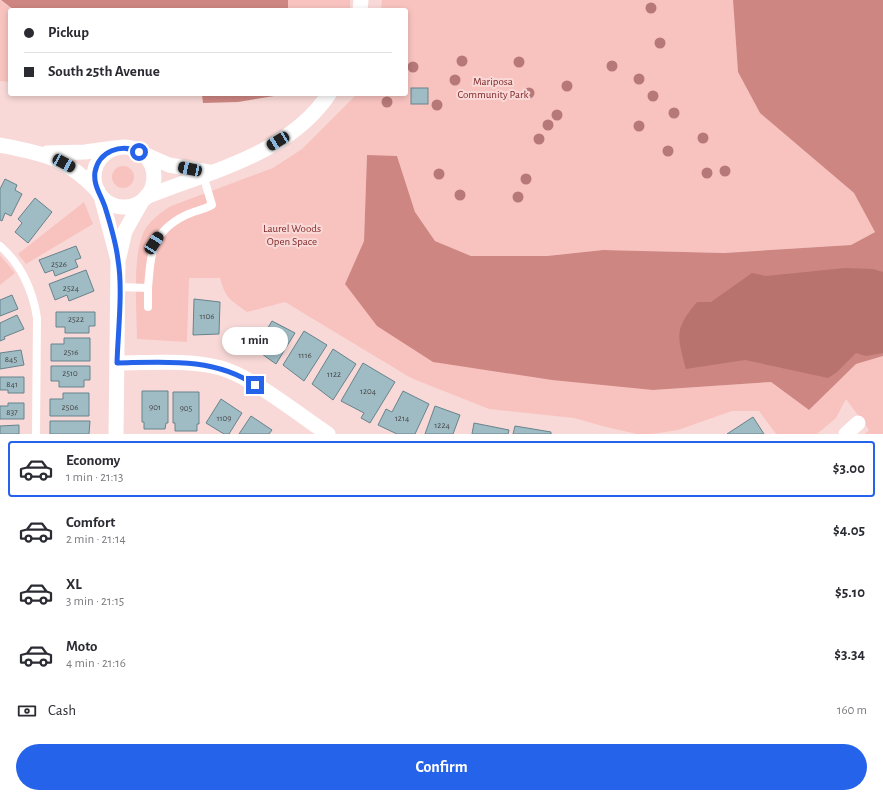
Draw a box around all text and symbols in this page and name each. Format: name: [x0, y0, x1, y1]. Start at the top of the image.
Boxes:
text: Pickup: [48, 25, 89, 40]
text: South 25th Avenue: [48, 64, 160, 79]
park label: Mariposa Community Park: [457, 76, 529, 100]
car: [265, 130, 291, 152]
route start: [130, 143, 148, 161]
car: [51, 152, 77, 174]
car: [177, 161, 203, 177]
park label: Laurel Woods Open Space: [263, 223, 321, 247]
car: [142, 230, 166, 256]
house number: 2526: [51, 260, 67, 269]
house number: 2524: [63, 284, 80, 293]
house number: 1106: [199, 312, 215, 321]
house number: 2522: [68, 315, 84, 324]
callout: 1 min: [222, 327, 288, 355]
text: 1 min: [241, 334, 269, 347]
house number: 2516: [63, 348, 79, 357]
house number: 1116: [298, 351, 312, 360]
house number: 845: [5, 355, 17, 364]
house number: 2510: [62, 369, 78, 378]
house number: 1122: [327, 370, 341, 379]
route end: [246, 376, 264, 394]
house number: 841: [6, 380, 18, 389]
house number: 1204: [360, 387, 377, 396]
house number: 2506: [62, 403, 78, 412]
house number: 901: [149, 403, 161, 412]
house number: 905: [180, 404, 193, 413]
house number: 837: [6, 408, 18, 417]
house number: 1109: [216, 414, 232, 423]
house number: 1214: [395, 414, 410, 423]
house number: 1224: [434, 421, 450, 430]
icon: car: [18, 451, 54, 487]
text: Economy: [66, 453, 120, 468]
text: $3.00: [833, 461, 865, 476]
text: 1 min · 21:13: [66, 471, 123, 484]
icon: car: [18, 513, 54, 549]
text: Comfort: [66, 515, 115, 530]
text: $4.05: [833, 523, 865, 538]
text: 2 min · 21:14: [66, 533, 126, 546]
icon: car: [18, 575, 54, 611]
text: XL: [66, 577, 82, 592]
text: $5.10: [835, 585, 865, 600]
text: 3 min · 21:15: [66, 595, 124, 608]
icon: car: [18, 637, 54, 673]
text: Moto: [66, 639, 98, 654]
text: $3.34: [834, 647, 865, 662]
text: 4 min · 21:16: [66, 657, 126, 670]
icon: cash: [16, 700, 38, 722]
text: Cash: [48, 703, 76, 718]
text: 160 m: [837, 704, 867, 717]
button: Confirm: [16, 744, 867, 790]

